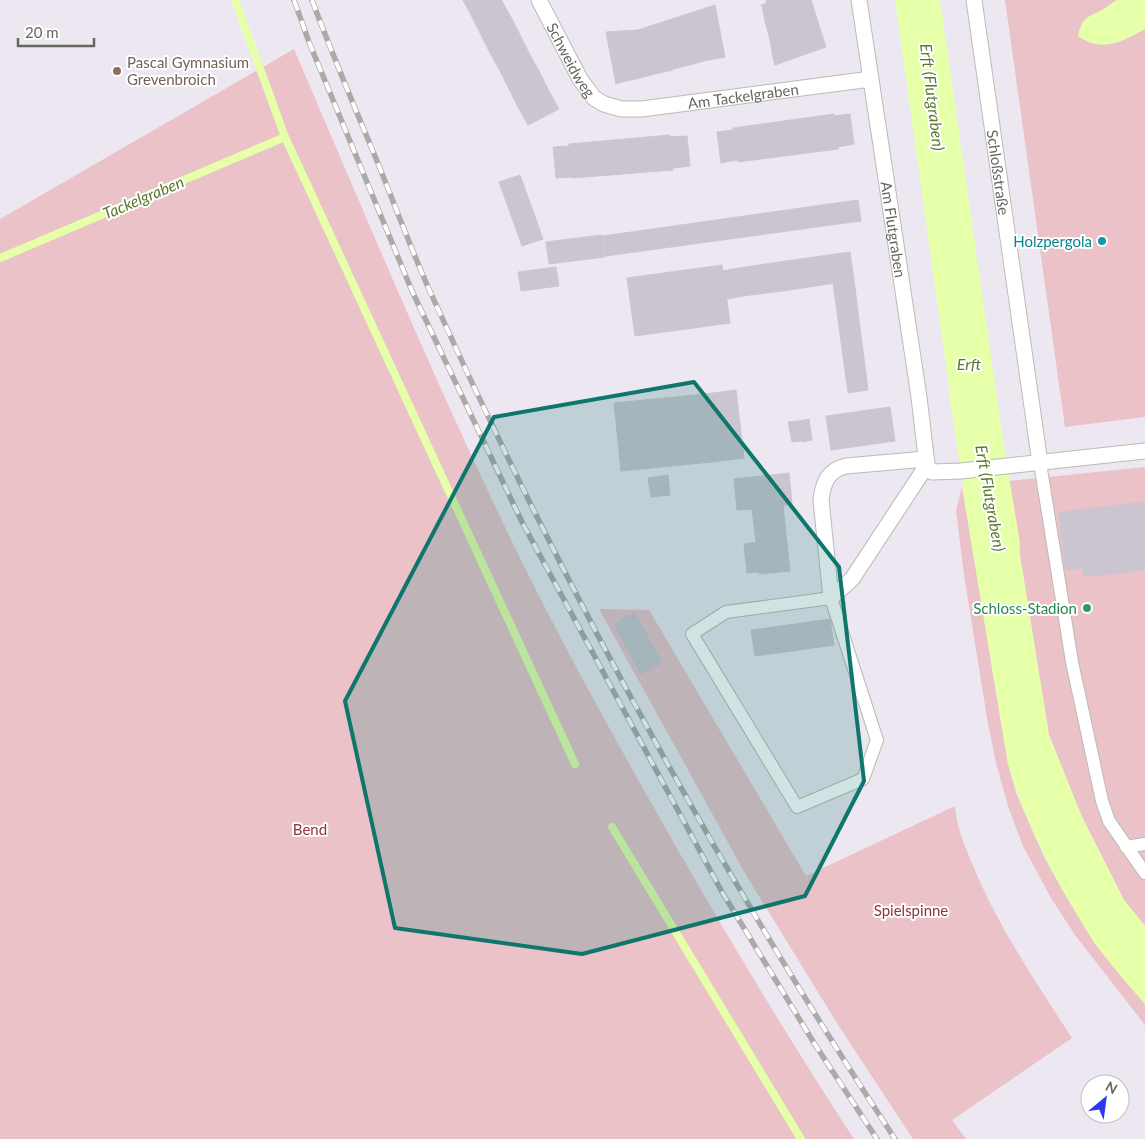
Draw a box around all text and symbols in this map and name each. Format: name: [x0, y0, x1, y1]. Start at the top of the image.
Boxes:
scale bar: [18, 15, 94, 47]
street label: Schweidweg: [543, 20, 599, 101]
text: 20 m: [25, 23, 59, 41]
water label: Erft (Flutgraben): [917, 42, 949, 152]
place label: Pascal Gymnasium Grevenbroich: [127, 53, 249, 88]
marker: Pascal Gymnasium Grevenbroich: [111, 65, 123, 77]
street label: Am Tackelgraben: [687, 80, 800, 112]
street label: Schloßstraße: [984, 129, 1014, 216]
water label: Tackelgraben: [100, 171, 186, 223]
street label: Am Flutgraben: [877, 180, 910, 279]
place label: Holzpergola: [1013, 232, 1092, 250]
marker: Holzpergola: [1096, 235, 1108, 247]
water label: Erft: [957, 354, 982, 373]
water label: Erft (Flutgraben): [972, 443, 1010, 553]
place label: Schloss-Stadion: [973, 599, 1077, 617]
marker: Schloss-Stadion: [1081, 602, 1093, 614]
park label: Bend: [293, 820, 327, 838]
park label: Spielspinne: [874, 901, 948, 919]
north arrow: [1080, 1074, 1130, 1124]
text: N: [1103, 1077, 1120, 1097]

